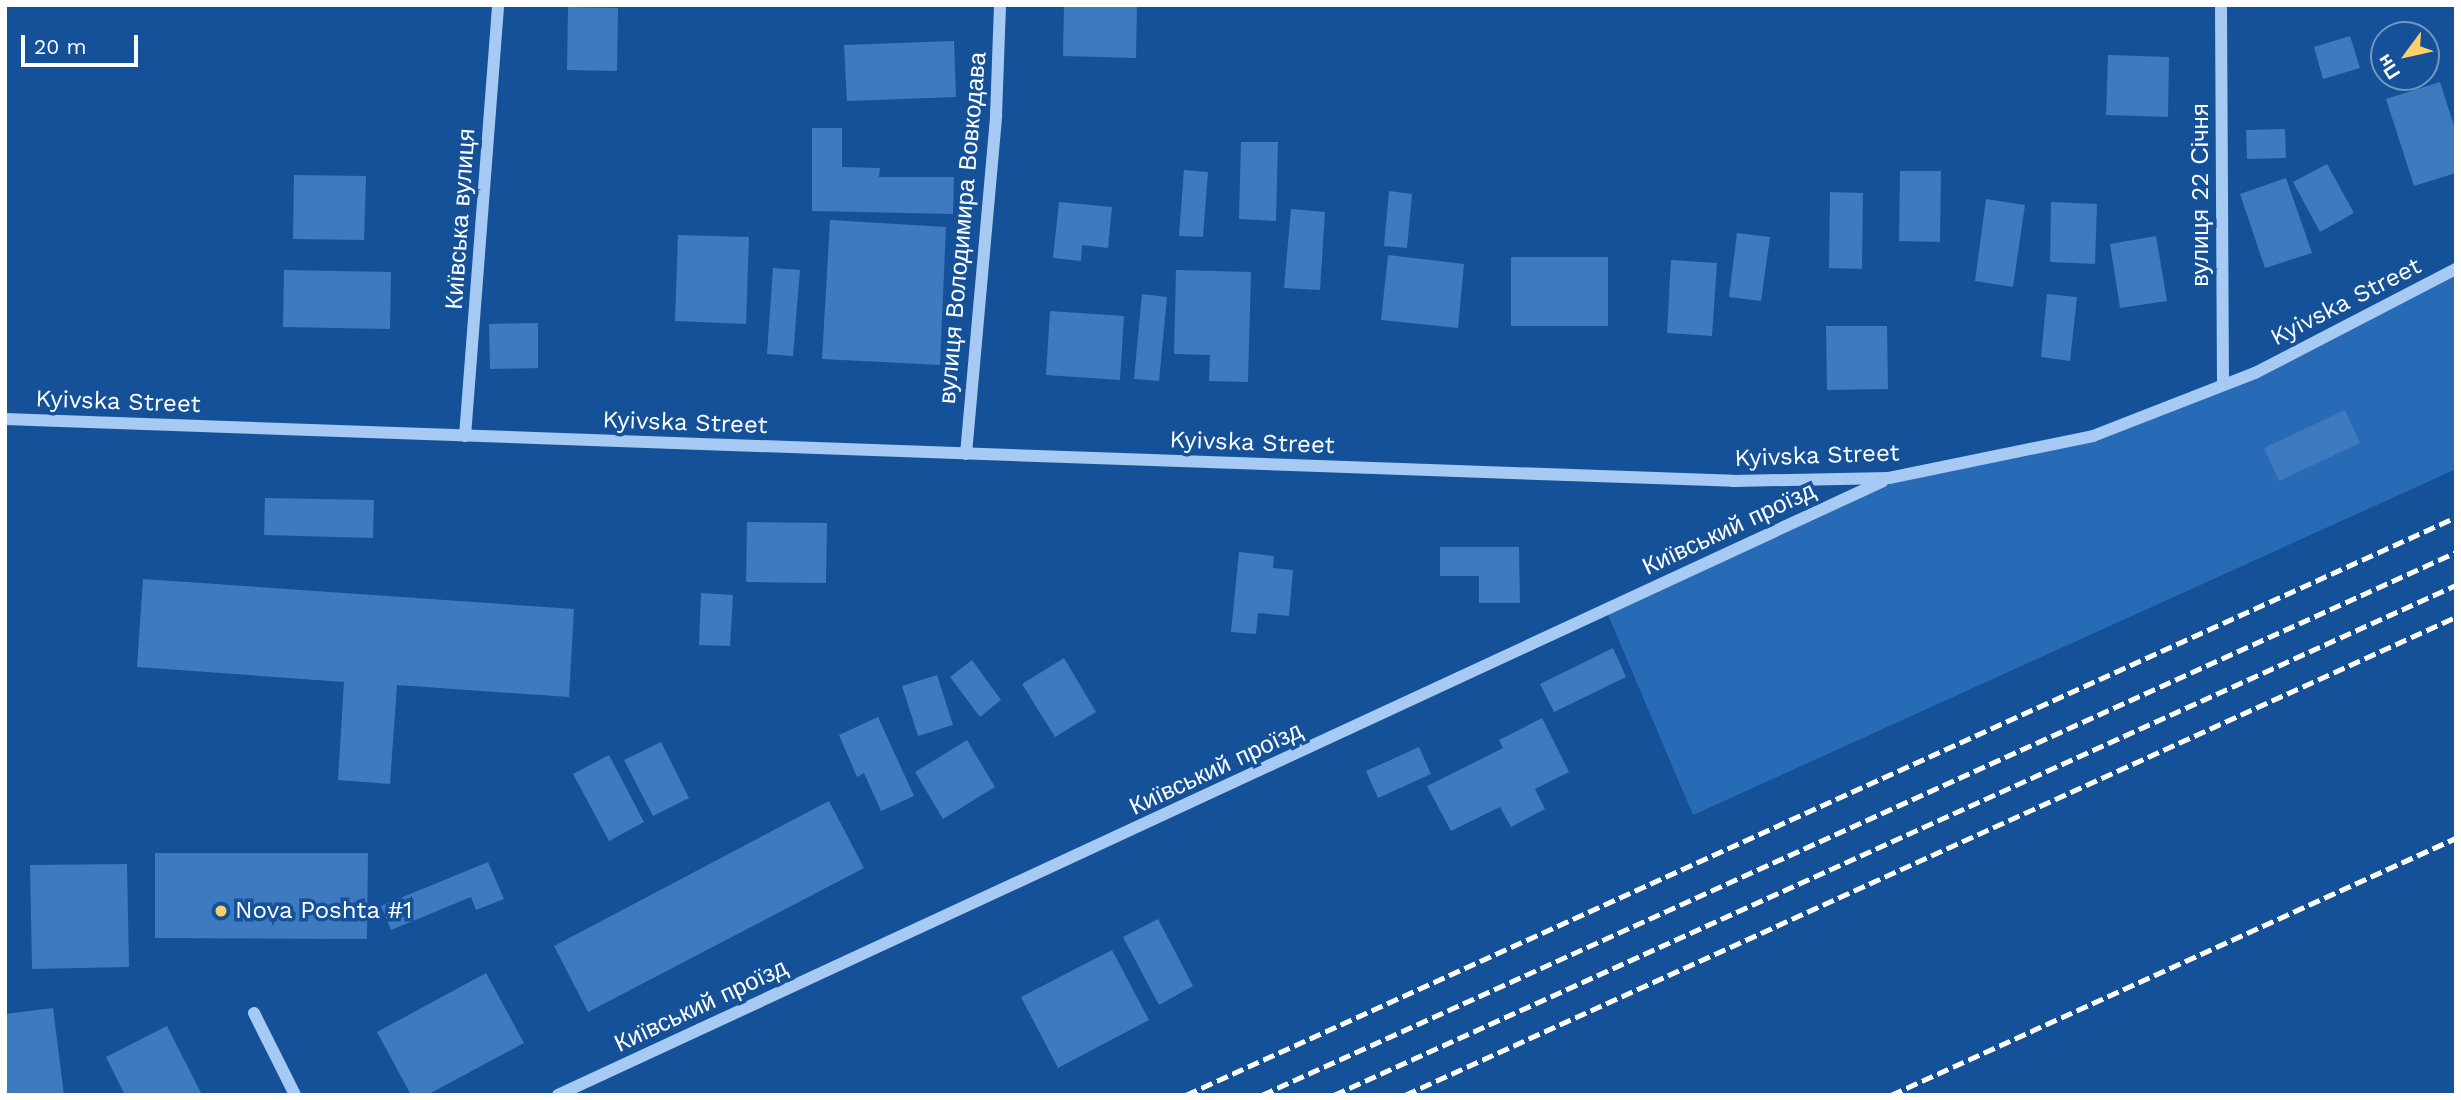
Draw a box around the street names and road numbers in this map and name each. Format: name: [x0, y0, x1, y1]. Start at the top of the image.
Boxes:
street label: вулиця Володимира Вовкодава: [933, 51, 993, 405]
street label: вулиця 22 Січня: [2187, 103, 2215, 287]
street label: Київська вулиця: [440, 127, 482, 311]
street label: Kyivska Street: [2266, 252, 2426, 352]
street label: Kyivska Street: [35, 385, 201, 419]
street label: Kyivska Street: [602, 406, 768, 440]
street label: Kyivska Street: [1169, 426, 1335, 460]
street label: Kyivska Street: [1734, 439, 1900, 473]
street label: Київський проїзд: [1638, 476, 1820, 582]
street label: Київський проїзд: [1125, 716, 1307, 822]
street label: Київський проїзд: [610, 953, 792, 1059]

